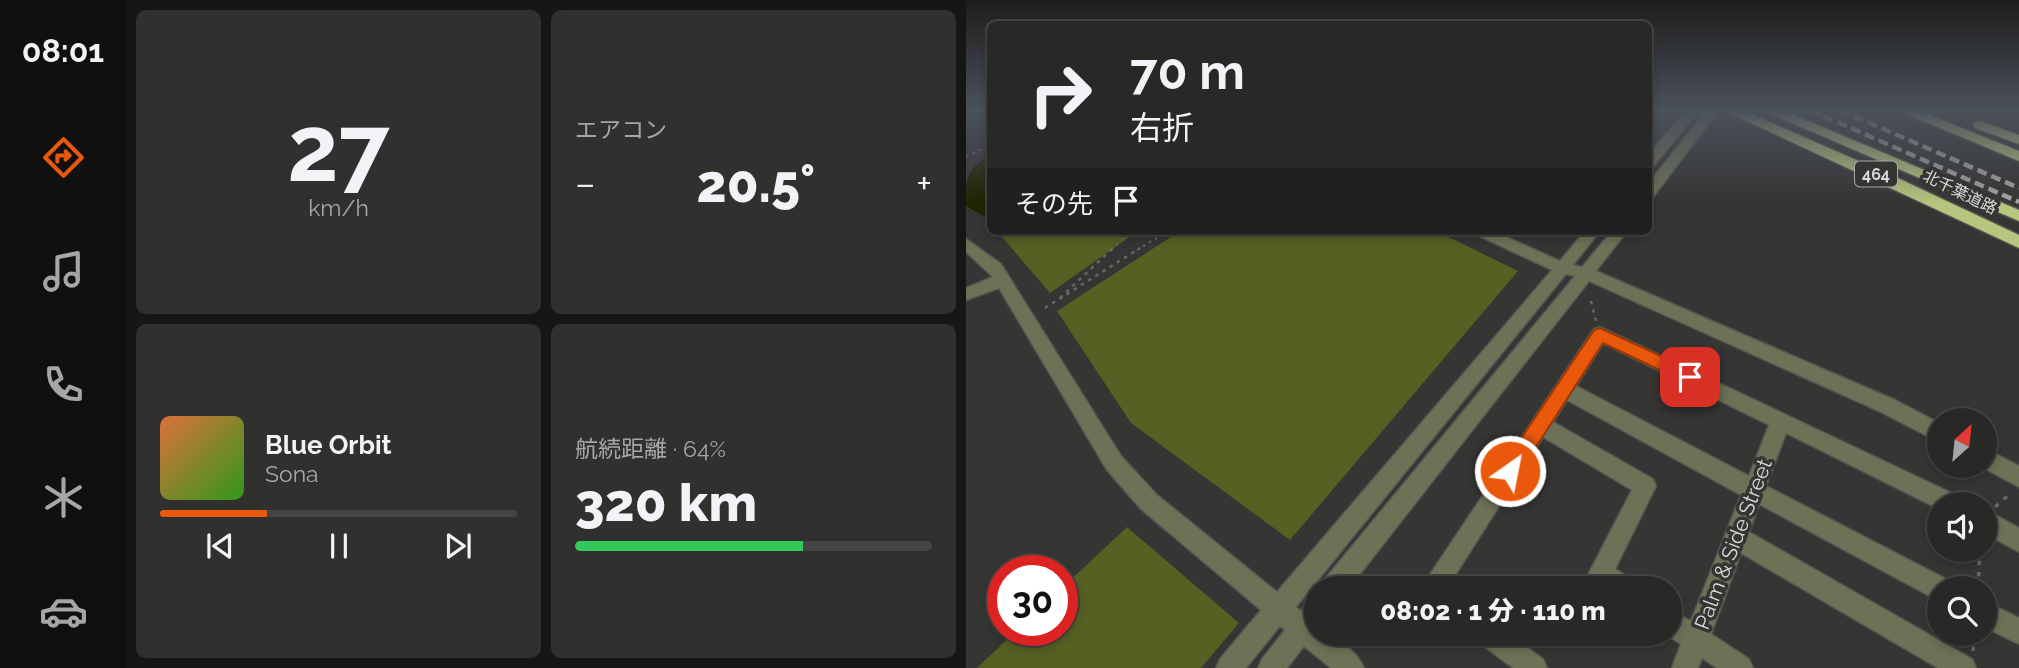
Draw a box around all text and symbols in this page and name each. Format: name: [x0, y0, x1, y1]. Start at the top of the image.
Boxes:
text: 08:01: [22, 32, 104, 69]
text: 70 m: [1130, 43, 1245, 100]
icon: right: [1015, 49, 1106, 140]
text: 27: [287, 95, 390, 202]
text: 右折: [1130, 109, 1194, 146]
text: エアコン: [575, 116, 667, 143]
icon: directions: [39, 133, 88, 182]
text: 20.5°: [696, 153, 815, 214]
text: −: [575, 161, 595, 206]
text: +: [916, 161, 932, 206]
road number: 464: [1855, 162, 1897, 186]
street label: 北千葉道路: [1920, 166, 2000, 218]
icon: arrive: [1107, 182, 1145, 220]
text: その先: [1015, 189, 1093, 219]
text: km/h: [308, 194, 369, 221]
icon: music: [39, 247, 88, 296]
pin: [1660, 347, 1720, 407]
icon: arrive: [1671, 358, 1709, 396]
icon: phone: [39, 360, 88, 409]
north arrow: [1927, 408, 1997, 478]
map controls: [1927, 408, 1997, 646]
text: Blue Orbit: [265, 430, 392, 460]
position arrow: [1473, 434, 1547, 508]
text: 航続距離 · 64%: [575, 435, 726, 462]
street label: Palm & Side Street: [1689, 455, 1777, 633]
text: Sona: [265, 460, 319, 487]
text: 320 km: [575, 472, 757, 533]
icon: climate: [39, 473, 88, 522]
button: sound: [1927, 492, 1997, 562]
icon: previous: [201, 527, 239, 565]
icon: pause: [320, 527, 358, 565]
icon: next: [439, 527, 477, 565]
speed limit sign: 30: [987, 555, 1078, 646]
button: search: [1927, 576, 1997, 646]
icon: car: [39, 587, 88, 636]
text: 08:02 · 1 分 · 110 m: [1380, 596, 1606, 626]

